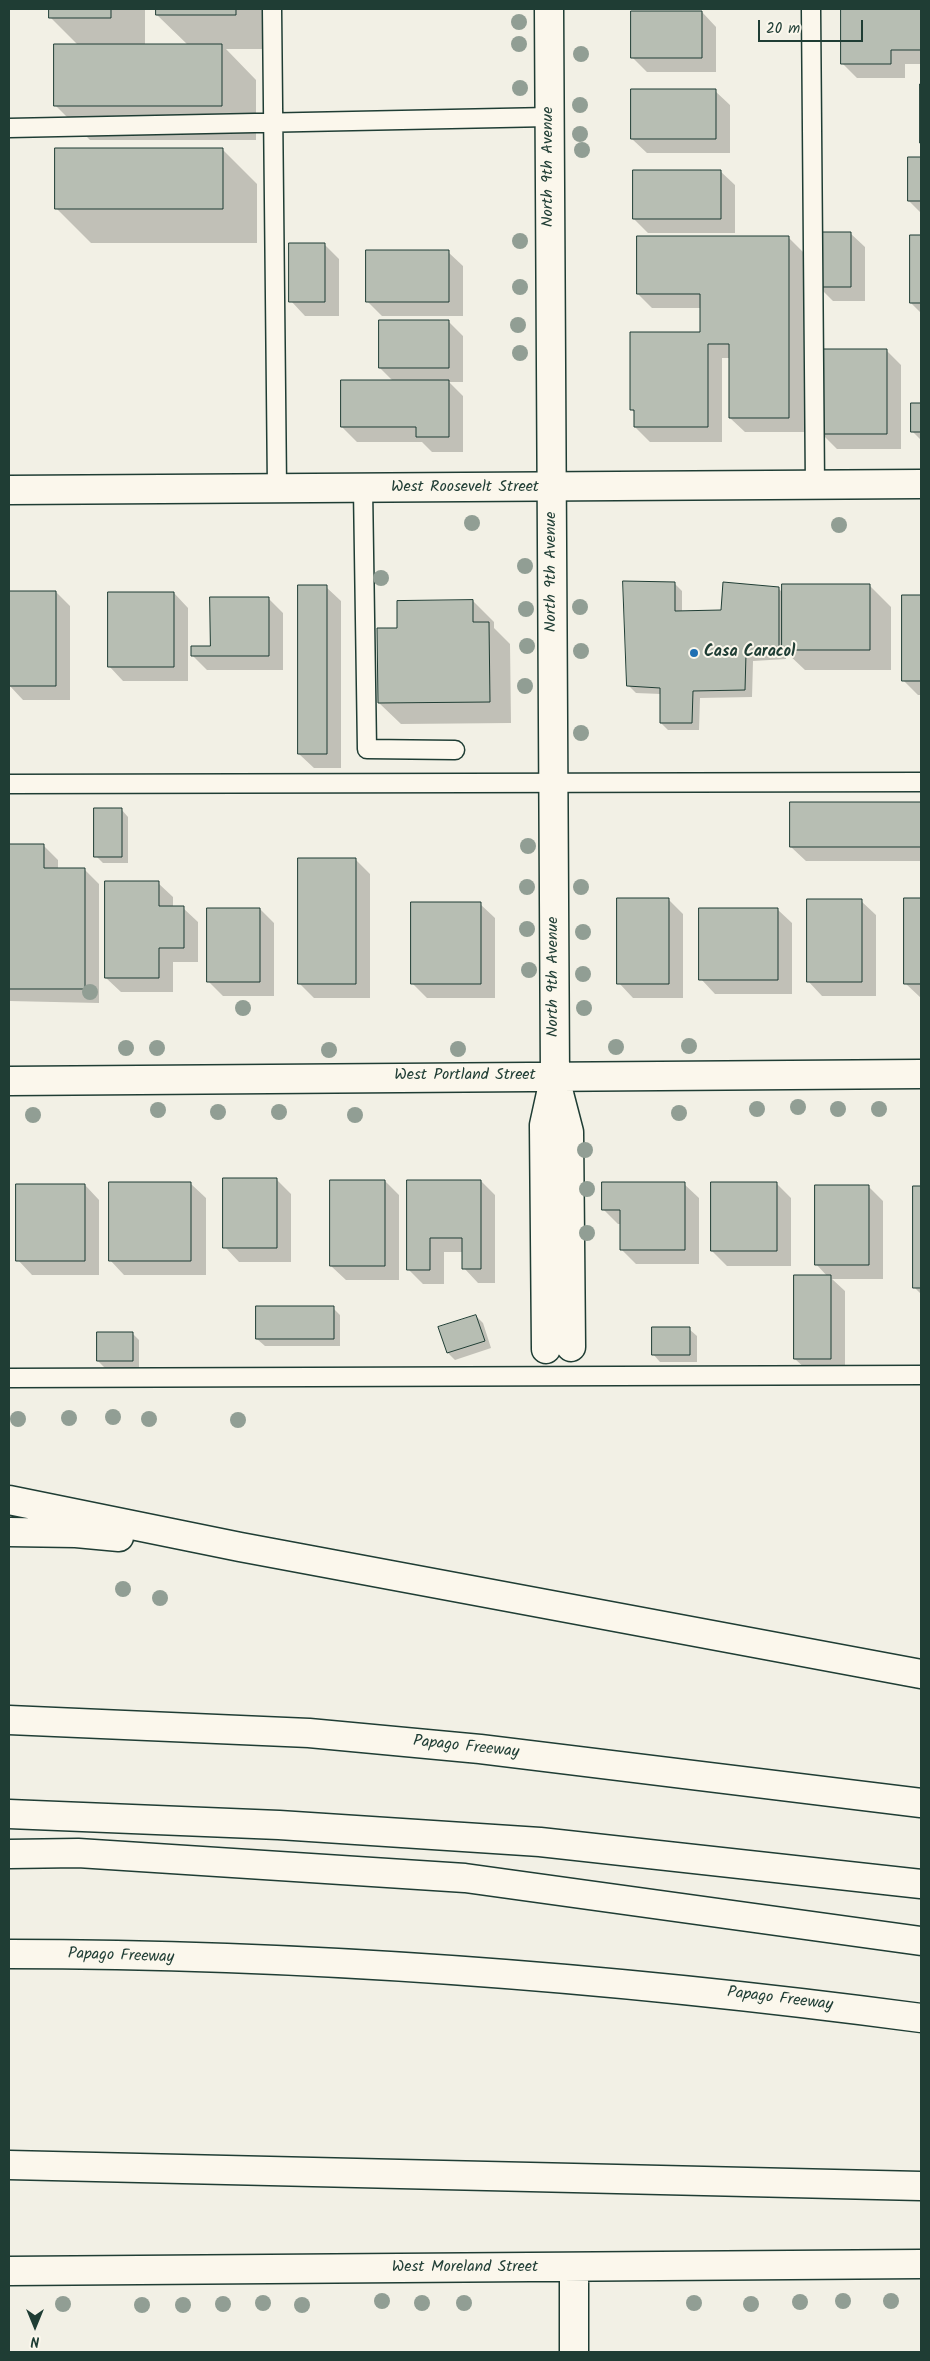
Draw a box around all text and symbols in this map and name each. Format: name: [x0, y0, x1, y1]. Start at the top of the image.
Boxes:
scale bar: [760, 10, 865, 42]
text: 20 m: [766, 17, 800, 41]
street label: North 9th Avenue: [539, 107, 559, 227]
street label: West Roosevelt Street: [391, 478, 539, 498]
street label: North 9th Avenue: [542, 512, 562, 632]
place label: Casa Caracol: [704, 643, 795, 663]
marker: Casa Caracol: [688, 647, 700, 659]
street label: North 9th Avenue: [544, 917, 564, 1037]
street label: West Portland Street: [394, 1066, 536, 1086]
street label: Papago Freeway: [412, 1733, 520, 1763]
street label: Papago Freeway: [67, 1946, 175, 1968]
street label: Papago Freeway: [726, 1984, 834, 2016]
street label: West Moreland Street: [392, 2258, 538, 2278]
north arrow: [10, 2301, 60, 2351]
text: N: [31, 2330, 39, 2352]

